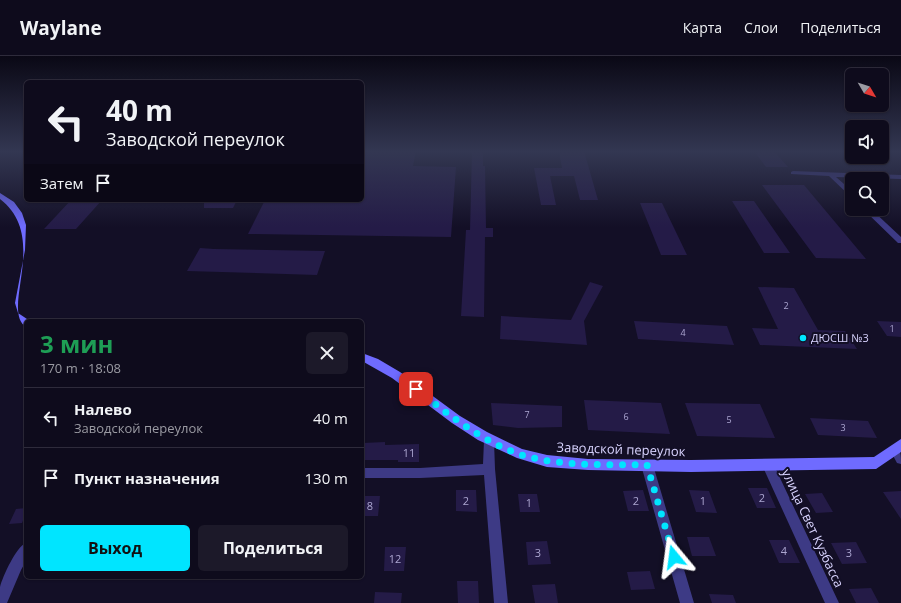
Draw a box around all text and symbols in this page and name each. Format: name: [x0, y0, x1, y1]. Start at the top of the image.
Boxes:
text: Waylane: [20, 15, 102, 41]
text: Карта: [683, 18, 722, 37]
text: Слои: [744, 18, 778, 37]
text: Поделиться: [800, 18, 881, 37]
north arrow: [845, 68, 889, 112]
map controls: [845, 68, 889, 216]
text: 40 m: [106, 91, 173, 129]
icon: left: [40, 96, 92, 148]
button: sound: [845, 120, 889, 164]
text: Заводской переулок: [106, 127, 285, 151]
icon: arrive: [92, 172, 114, 194]
button: search: [845, 172, 889, 216]
text: Затем: [40, 173, 84, 193]
house number: 2: [783, 299, 789, 312]
house number: 1: [889, 322, 895, 335]
house number: 4: [680, 326, 686, 339]
text: 3 мин: [40, 327, 113, 360]
place label: ДЮСШ №3: [811, 330, 869, 345]
button: close: [306, 332, 348, 374]
marker: ДЮСШ №3: [798, 333, 808, 343]
text: 170 m · 18:08: [40, 359, 121, 377]
pin: [399, 372, 433, 406]
icon: arrive: [405, 378, 427, 400]
text: Налево: [74, 399, 132, 419]
icon: left: [40, 407, 62, 429]
text: 40 m: [313, 408, 348, 428]
house number: 7: [524, 408, 530, 421]
house number: 6: [623, 410, 629, 423]
house number: 5: [726, 413, 732, 426]
text: Заводской переулок: [74, 419, 203, 437]
house number: 3: [840, 421, 846, 434]
street label: Заводской переулок: [556, 438, 686, 460]
house number: 11: [403, 445, 415, 460]
street label: улица Свет Кузбасса: [778, 466, 848, 590]
icon: arrive: [40, 467, 62, 489]
text: Пункт назначения: [74, 468, 220, 488]
text: 130 m: [304, 468, 348, 488]
house number: 2: [759, 490, 765, 505]
house number: 2: [463, 493, 469, 508]
house number: 2: [633, 493, 639, 508]
house number: 1: [700, 493, 706, 508]
house number: 1: [526, 495, 532, 510]
house number: 8: [367, 498, 373, 513]
button: Выход: [40, 525, 190, 571]
button: Поделиться: [198, 525, 348, 571]
position arrow: [653, 536, 695, 578]
house number: 4: [781, 543, 788, 558]
house number: 3: [535, 545, 541, 560]
house number: 3: [846, 545, 852, 560]
house number: 12: [389, 551, 401, 566]

